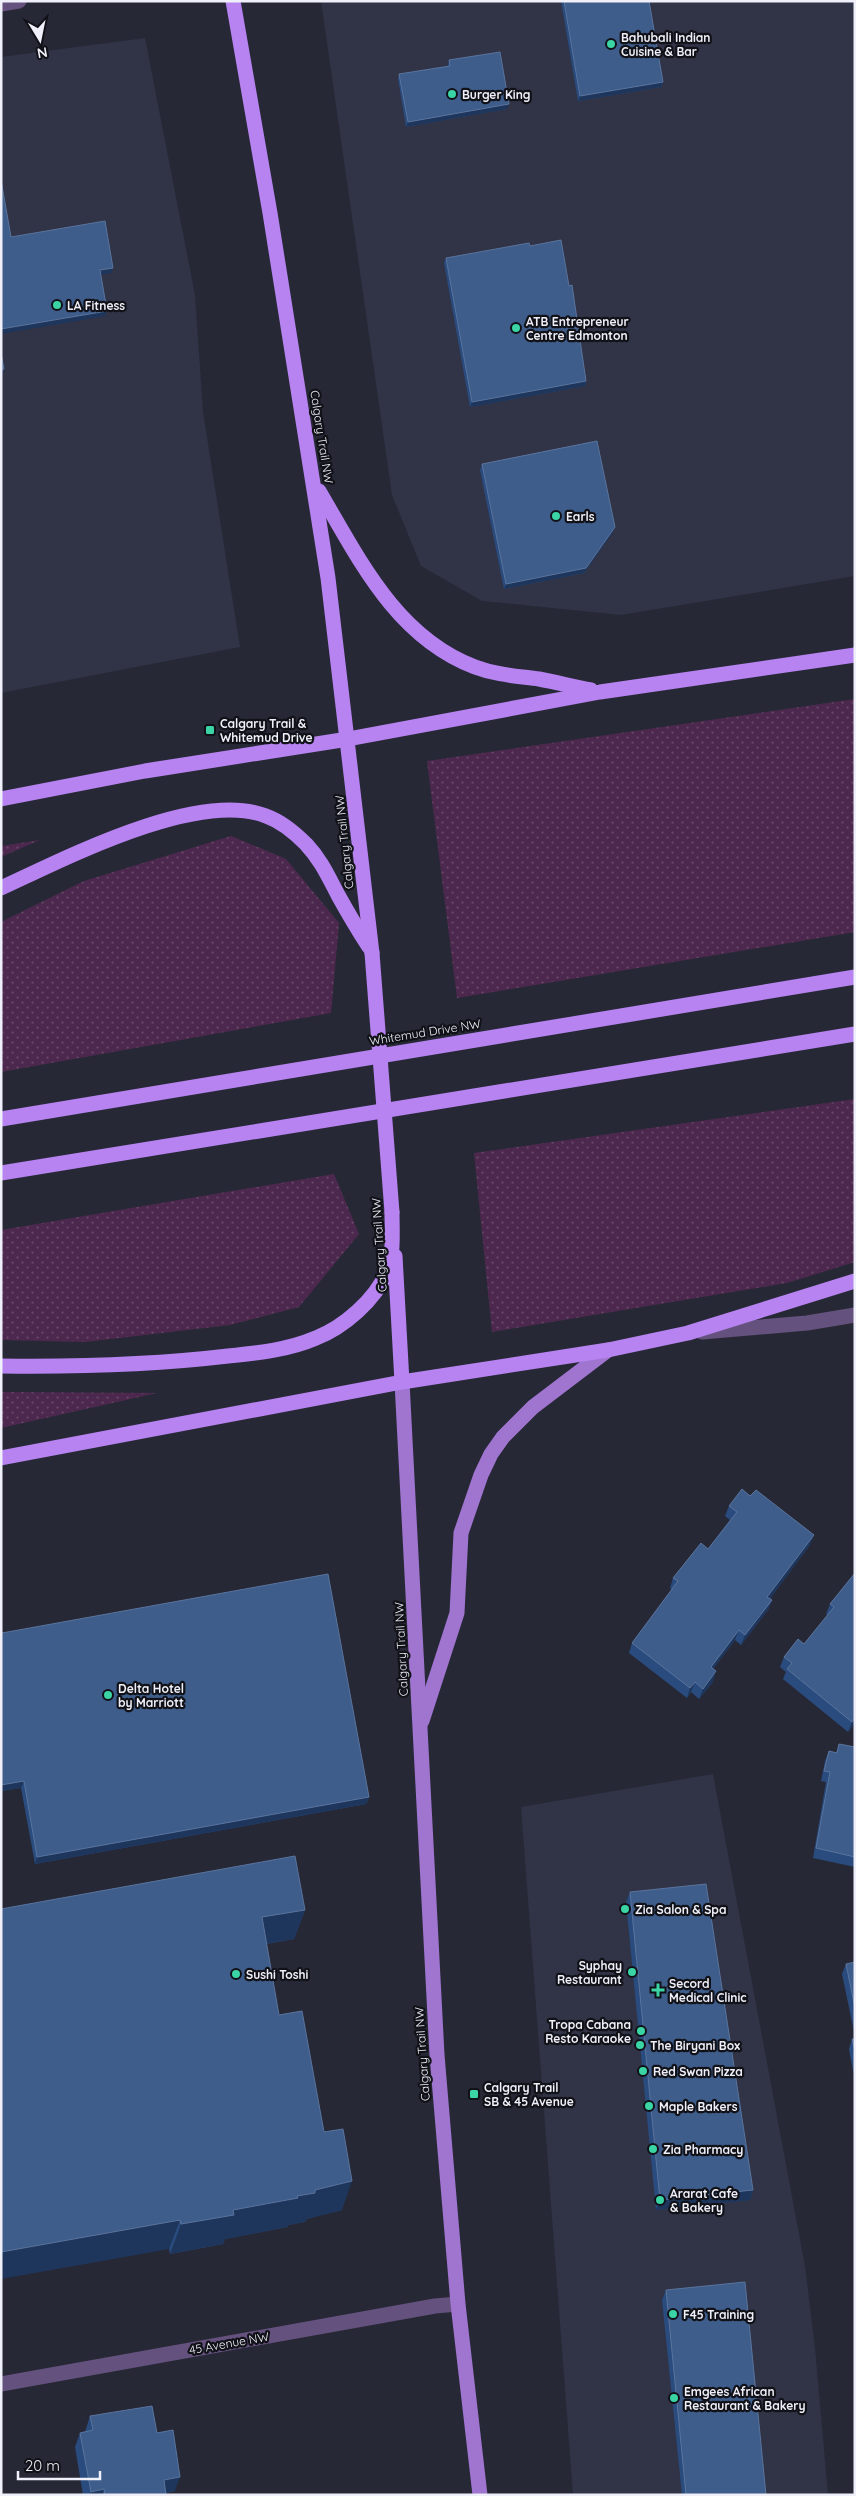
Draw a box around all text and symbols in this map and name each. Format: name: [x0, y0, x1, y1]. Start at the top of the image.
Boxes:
north arrow: [15, 15, 65, 65]
place label: Bahubali Indian Cuisine & Bar: [621, 30, 711, 59]
marker: Bahubali Indian Cuisine & Bar: [605, 38, 617, 50]
text: N: [36, 43, 49, 63]
place label: Burger King: [462, 87, 531, 102]
marker: Burger King: [446, 88, 458, 100]
place label: LA Fitness: [67, 298, 125, 313]
marker: LA Fitness: [51, 299, 63, 311]
place label: ATB Entrepreneur Centre Edmonton: [526, 314, 629, 343]
marker: ATB Entrepreneur Centre Edmonton: [510, 322, 522, 334]
street label: Calgary Trail NW: [307, 389, 337, 485]
place label: Earls: [566, 509, 595, 524]
marker: Earls: [550, 510, 562, 522]
place label: Calgary Trail & Whitemud Drive: [220, 716, 313, 745]
marker: Calgary Trail & Whitemud Drive: [204, 724, 216, 736]
street label: Calgary Trail NW: [332, 794, 356, 890]
street label: Whitemud Drive NW: [368, 1016, 482, 1048]
street label: Calgary Trail NW: [368, 1197, 390, 1293]
street label: Calgary Trail NW: [391, 1601, 411, 1697]
place label: Delta Hotel by Marriott: [118, 1681, 184, 1710]
marker: Delta Hotel by Marriott: [102, 1689, 114, 1701]
place label: Zia Salon & Spa: [635, 1902, 726, 1917]
marker: Zia Salon & Spa: [619, 1903, 631, 1915]
place label: Syphay Restaurant: [557, 1958, 622, 1987]
marker: Syphay Restaurant: [626, 1966, 638, 1978]
place label: Sushi Toshi: [246, 1967, 309, 1982]
marker: Sushi Toshi: [230, 1968, 242, 1980]
place label: Secord Medical Clinic: [669, 1976, 746, 2005]
marker: Secord Medical Clinic: [651, 1983, 665, 1997]
street label: Calgary Trail NW: [411, 2006, 433, 2102]
place label: Tropa Cabana Resto Karaoke: [545, 2017, 631, 2046]
marker: Tropa Cabana Resto Karaoke: [635, 2025, 647, 2037]
place label: The Biryani Box: [650, 2038, 740, 2053]
marker: The Biryani Box: [634, 2039, 646, 2051]
place label: Red Swan Pizza: [653, 2064, 743, 2079]
marker: Red Swan Pizza: [637, 2065, 649, 2077]
place label: Calgary Trail SB & 45 Avenue: [484, 2080, 574, 2109]
marker: Calgary Trail SB & 45 Avenue: [468, 2088, 480, 2100]
place label: Maple Bakers: [659, 2099, 738, 2114]
marker: Maple Bakers: [643, 2100, 655, 2112]
place label: Zia Pharmacy: [663, 2142, 743, 2157]
marker: Zia Pharmacy: [647, 2143, 659, 2155]
place label: Ararat Cafe & Bakery: [670, 2186, 738, 2215]
marker: Ararat Cafe & Bakery: [654, 2194, 666, 2206]
place label: F45 Training: [683, 2307, 754, 2322]
marker: F45 Training: [667, 2308, 679, 2320]
street label: 45 Avenue NW: [188, 2329, 271, 2357]
place label: Emgees African Restaurant & Bakery: [684, 2384, 806, 2413]
marker: Emgees African Restaurant & Bakery: [668, 2392, 680, 2404]
scale bar: [18, 2448, 100, 2480]
text: 20 m: [25, 2456, 60, 2475]

